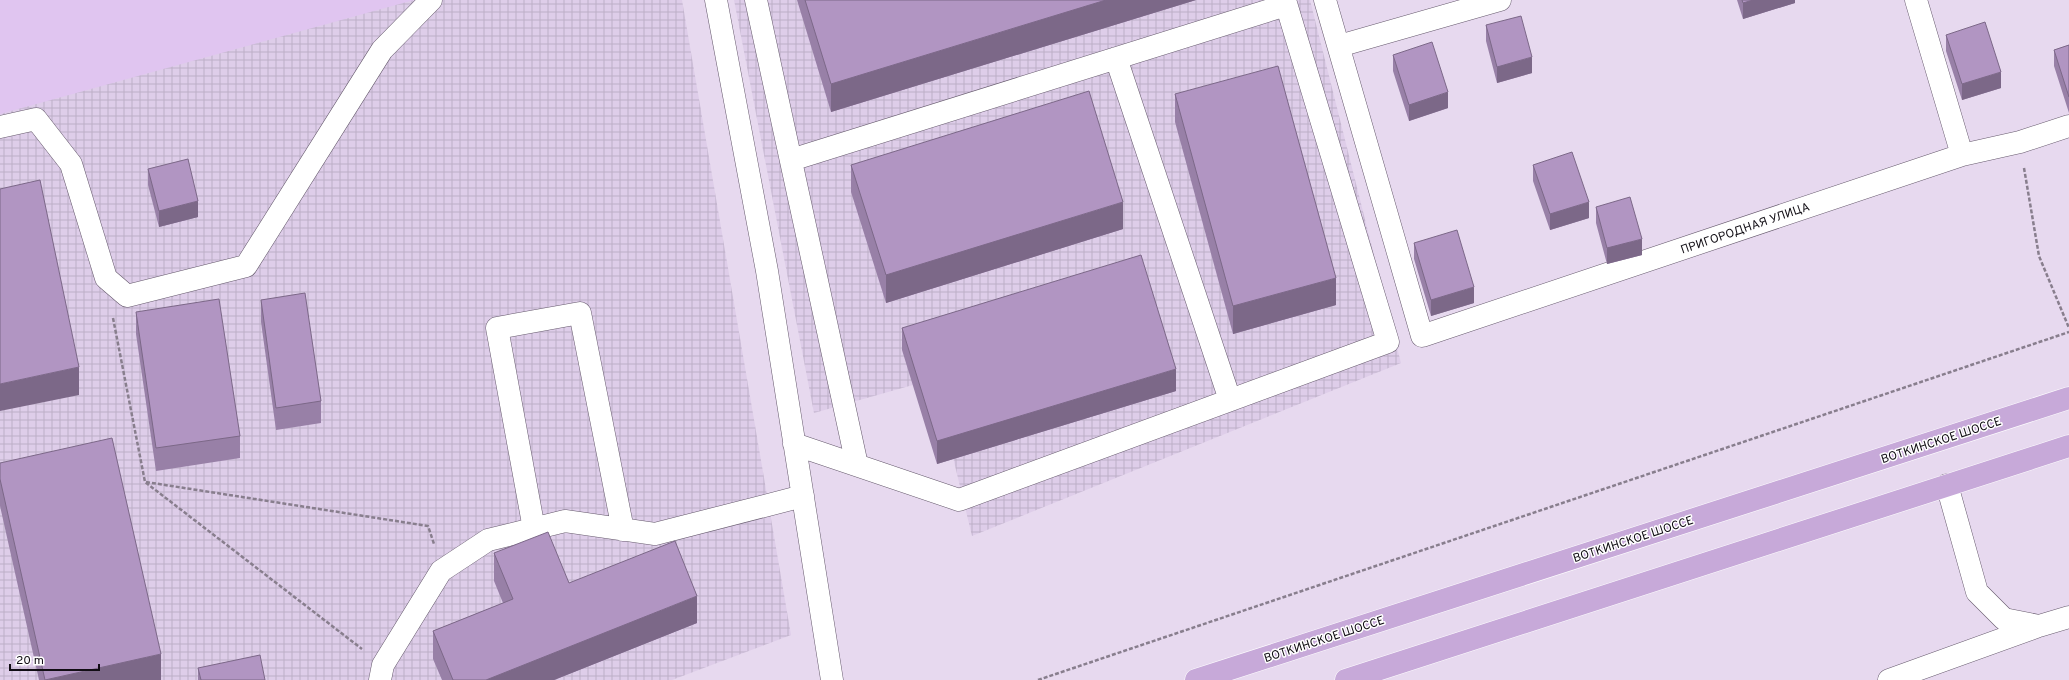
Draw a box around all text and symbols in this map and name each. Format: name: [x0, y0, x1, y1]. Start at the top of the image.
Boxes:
street label: ПРИГОРОДНАЯ УЛИЦА: [1679, 199, 1812, 259]
street label: ВОТКИНСКОЕ ШОССЕ: [1879, 414, 2004, 468]
street label: ВОТКИНСКОЕ ШОССЕ: [1571, 513, 1696, 567]
street label: ВОТКИНСКОЕ ШОССЕ: [1262, 613, 1387, 667]
scale bar: [10, 646, 99, 672]
text: 20 m: [16, 653, 44, 669]

